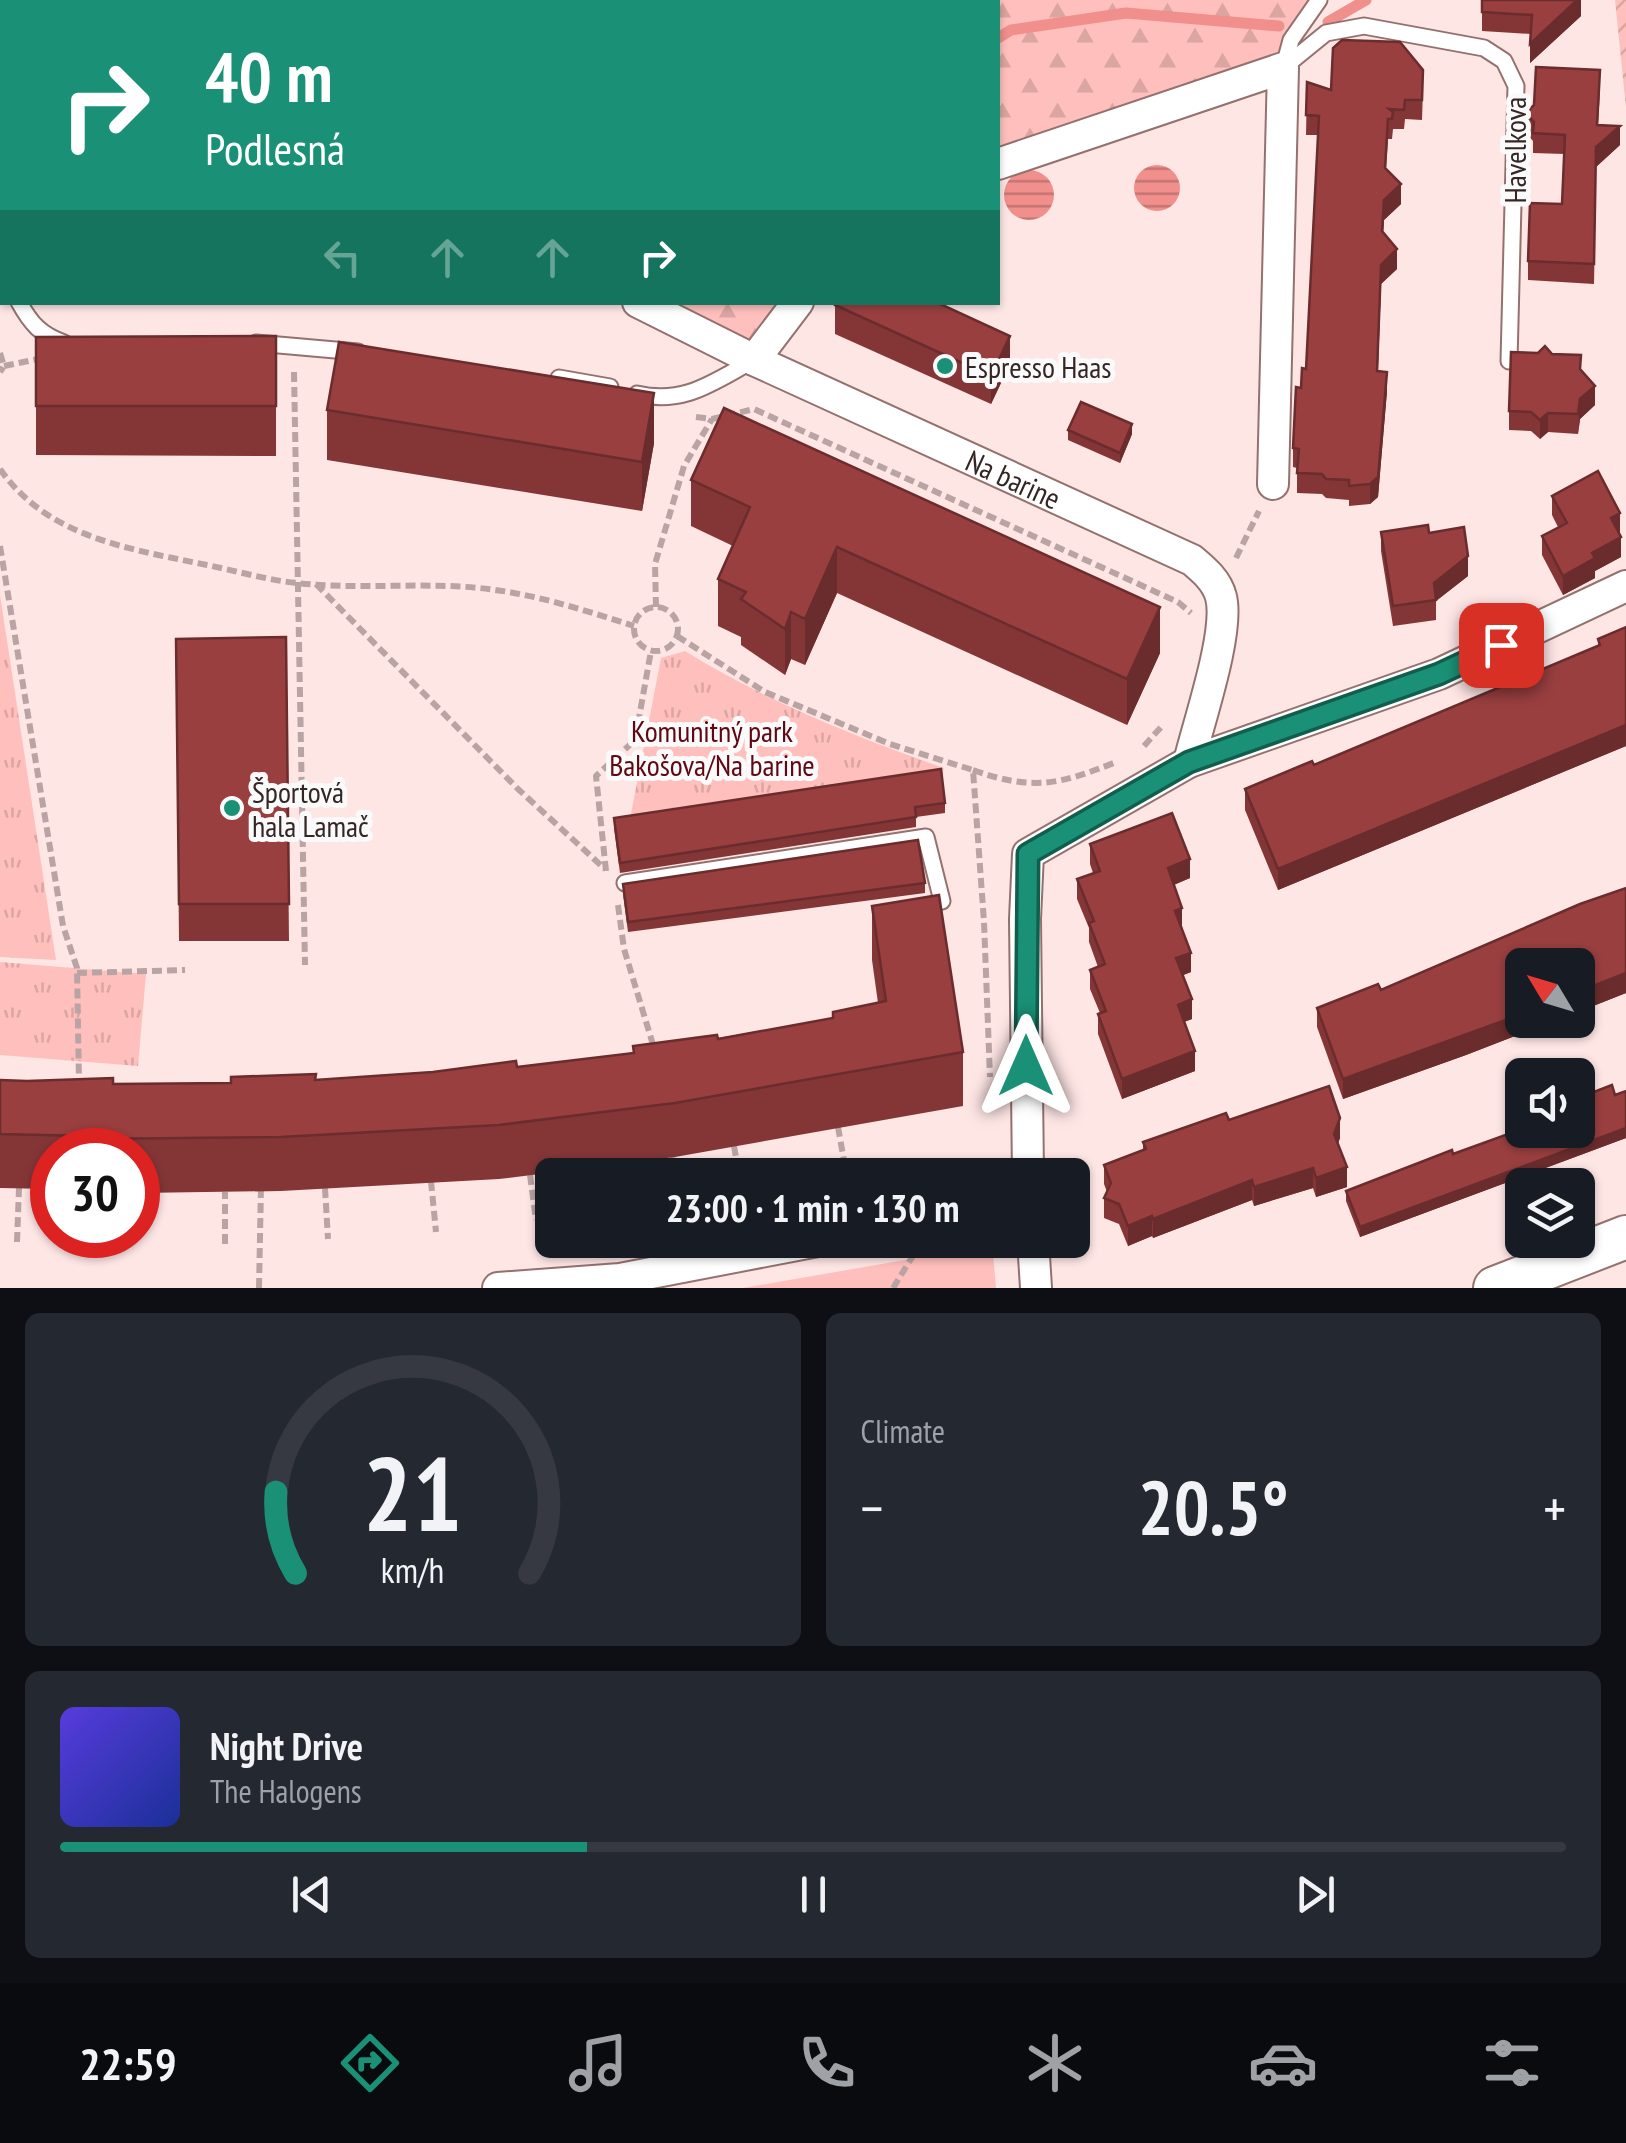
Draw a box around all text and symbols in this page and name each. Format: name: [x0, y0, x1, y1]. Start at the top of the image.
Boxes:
text: 40 m: [205, 31, 333, 121]
icon: right: [40, 40, 170, 170]
street label: Havelkova: [1495, 97, 1534, 203]
text: Podlesná: [205, 119, 345, 177]
icon: left: [315, 230, 370, 285]
icon: ahead: [420, 230, 475, 285]
icon: ahead: [525, 230, 580, 285]
icon: right: [630, 230, 685, 285]
place label: Espresso Haas: [965, 347, 1112, 386]
marker: Espresso Haas: [934, 355, 956, 377]
street label: Na barine: [960, 440, 1067, 517]
pin: [1459, 603, 1544, 688]
icon: arrive: [1474, 618, 1529, 673]
park label: Komunitný park Bakošova/Na barine: [609, 711, 815, 784]
place label: Športová hala Lamač: [252, 772, 369, 845]
marker: Športová hala Lamač: [221, 797, 243, 819]
north arrow: [1505, 948, 1595, 1038]
map controls: [1505, 948, 1595, 1258]
position arrow: [974, 1014, 1078, 1118]
button: sound: [1505, 1058, 1595, 1148]
speed limit sign: 30: [30, 1128, 160, 1258]
button: layers: [1505, 1168, 1595, 1258]
text: 23:00 · 1 min · 130 m: [666, 1183, 959, 1232]
text: Climate: [861, 1410, 945, 1452]
text: 21: [363, 1425, 462, 1560]
text: 20.5°: [1138, 1459, 1289, 1556]
text: −: [861, 1472, 883, 1543]
text: +: [1543, 1472, 1566, 1543]
text: km/h: [381, 1547, 444, 1593]
text: Night Drive: [210, 1721, 363, 1770]
text: The Halogens: [210, 1770, 362, 1812]
icon: previous: [284, 1867, 339, 1922]
icon: pause: [786, 1867, 841, 1922]
icon: next: [1288, 1867, 1343, 1922]
icon: directions: [335, 2028, 405, 2098]
icon: music: [563, 2028, 633, 2098]
icon: phone: [792, 2028, 862, 2098]
icon: climate: [1020, 2028, 1090, 2098]
icon: car: [1248, 2028, 1318, 2098]
icon: filters: [1477, 2028, 1547, 2098]
text: 22:59: [79, 2034, 177, 2092]

